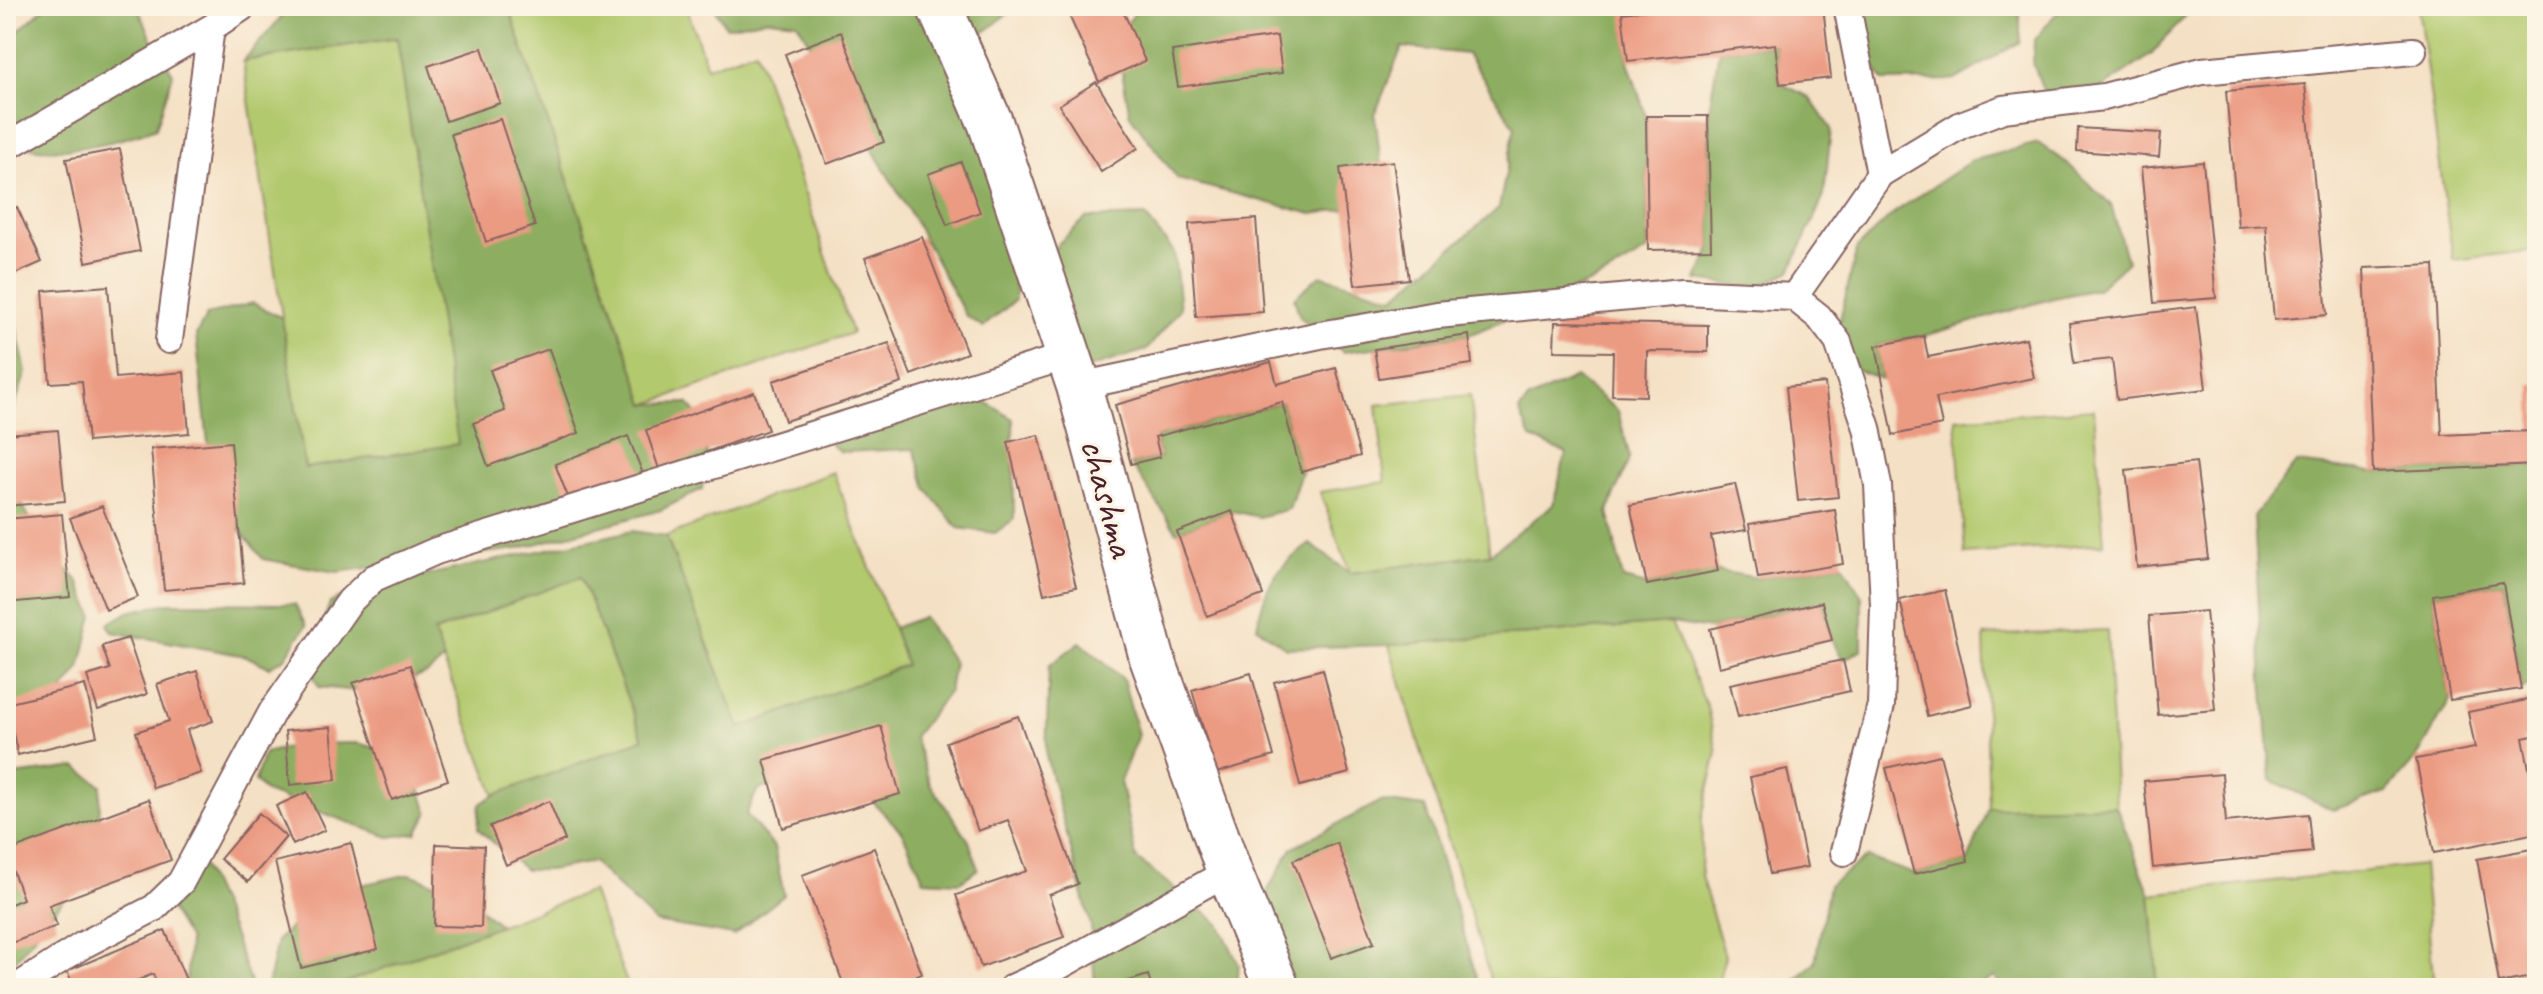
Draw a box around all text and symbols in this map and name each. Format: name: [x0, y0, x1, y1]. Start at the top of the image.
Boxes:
street label: сhashma: [1068, 433, 1149, 565]

